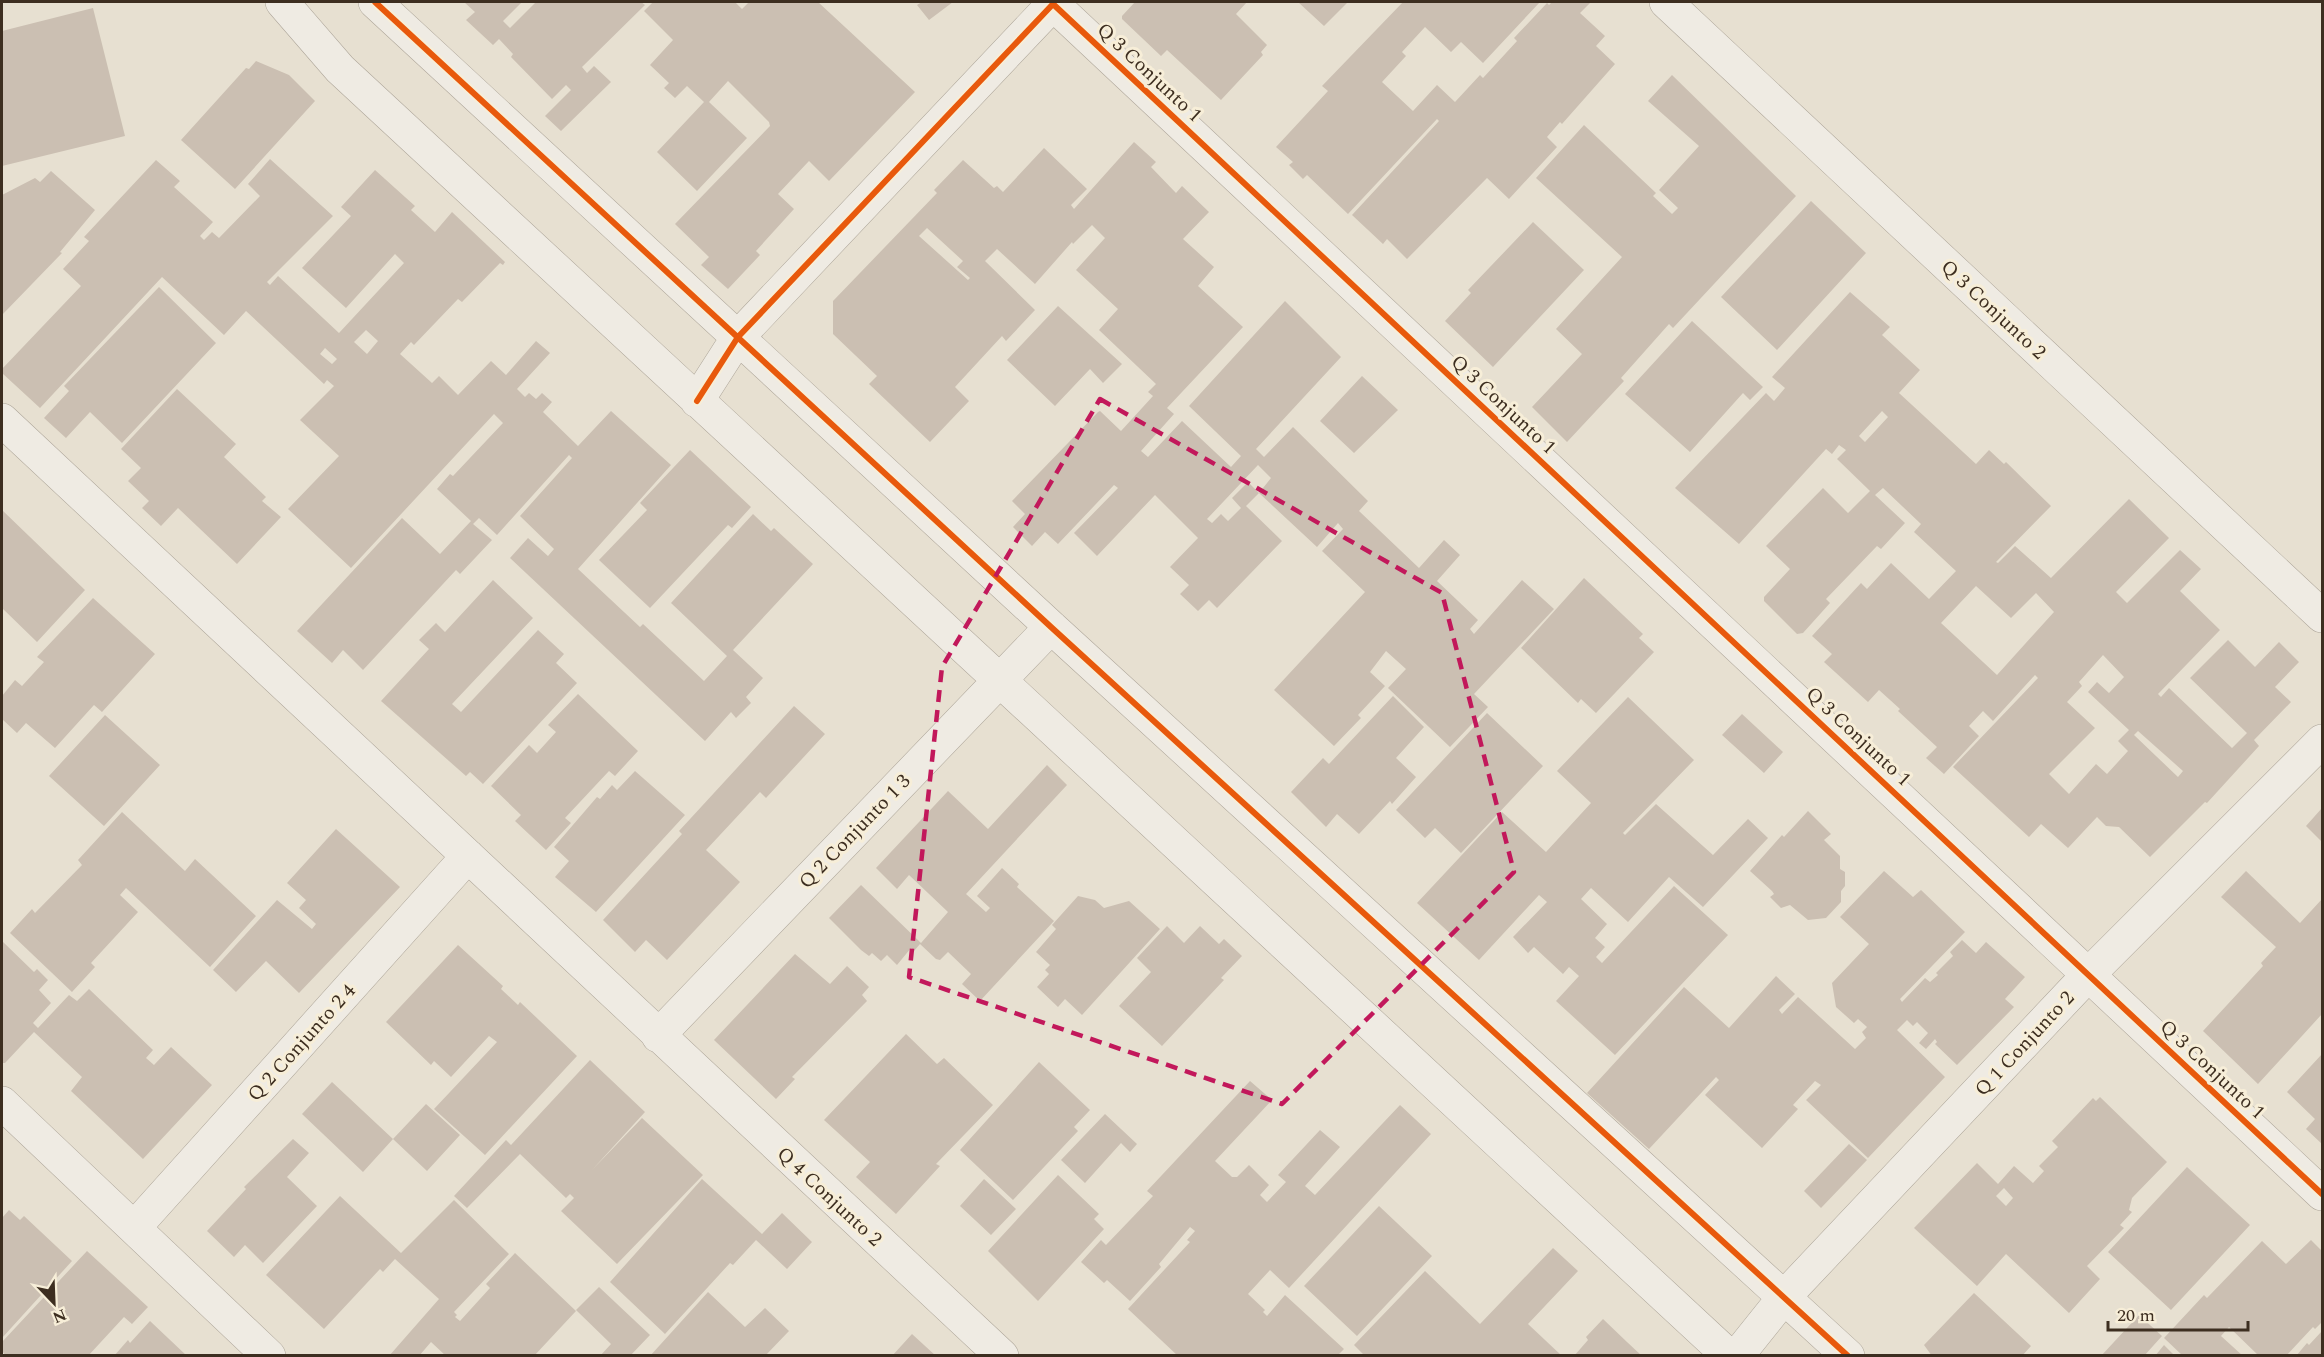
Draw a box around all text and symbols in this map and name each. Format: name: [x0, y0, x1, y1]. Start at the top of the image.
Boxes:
street label: Q 3 Conjunto 1: [1090, 16, 1209, 130]
street label: Q 3 Conjunto 2: [1934, 253, 2053, 367]
street label: Q 3 Conjunto 1: [1444, 348, 1563, 462]
street label: Q 3 Conjunto 1: [1799, 680, 1918, 794]
street label: Q 2 Conjunto 1 3: [792, 767, 918, 896]
street label: Q 2 Conjunto 2 4: [240, 977, 363, 1108]
street label: Q 1 Conjunto 2: [1968, 984, 2082, 1103]
street label: Q 3 Conjunto 1: [2153, 1013, 2272, 1127]
street label: Q 4 Conjunto 2: [770, 1140, 889, 1254]
north arrow: [24, 1273, 84, 1333]
scale bar: [2108, 1294, 2248, 1332]
text: N: [49, 1302, 70, 1329]
text: 20 m: [2117, 1302, 2155, 1329]

